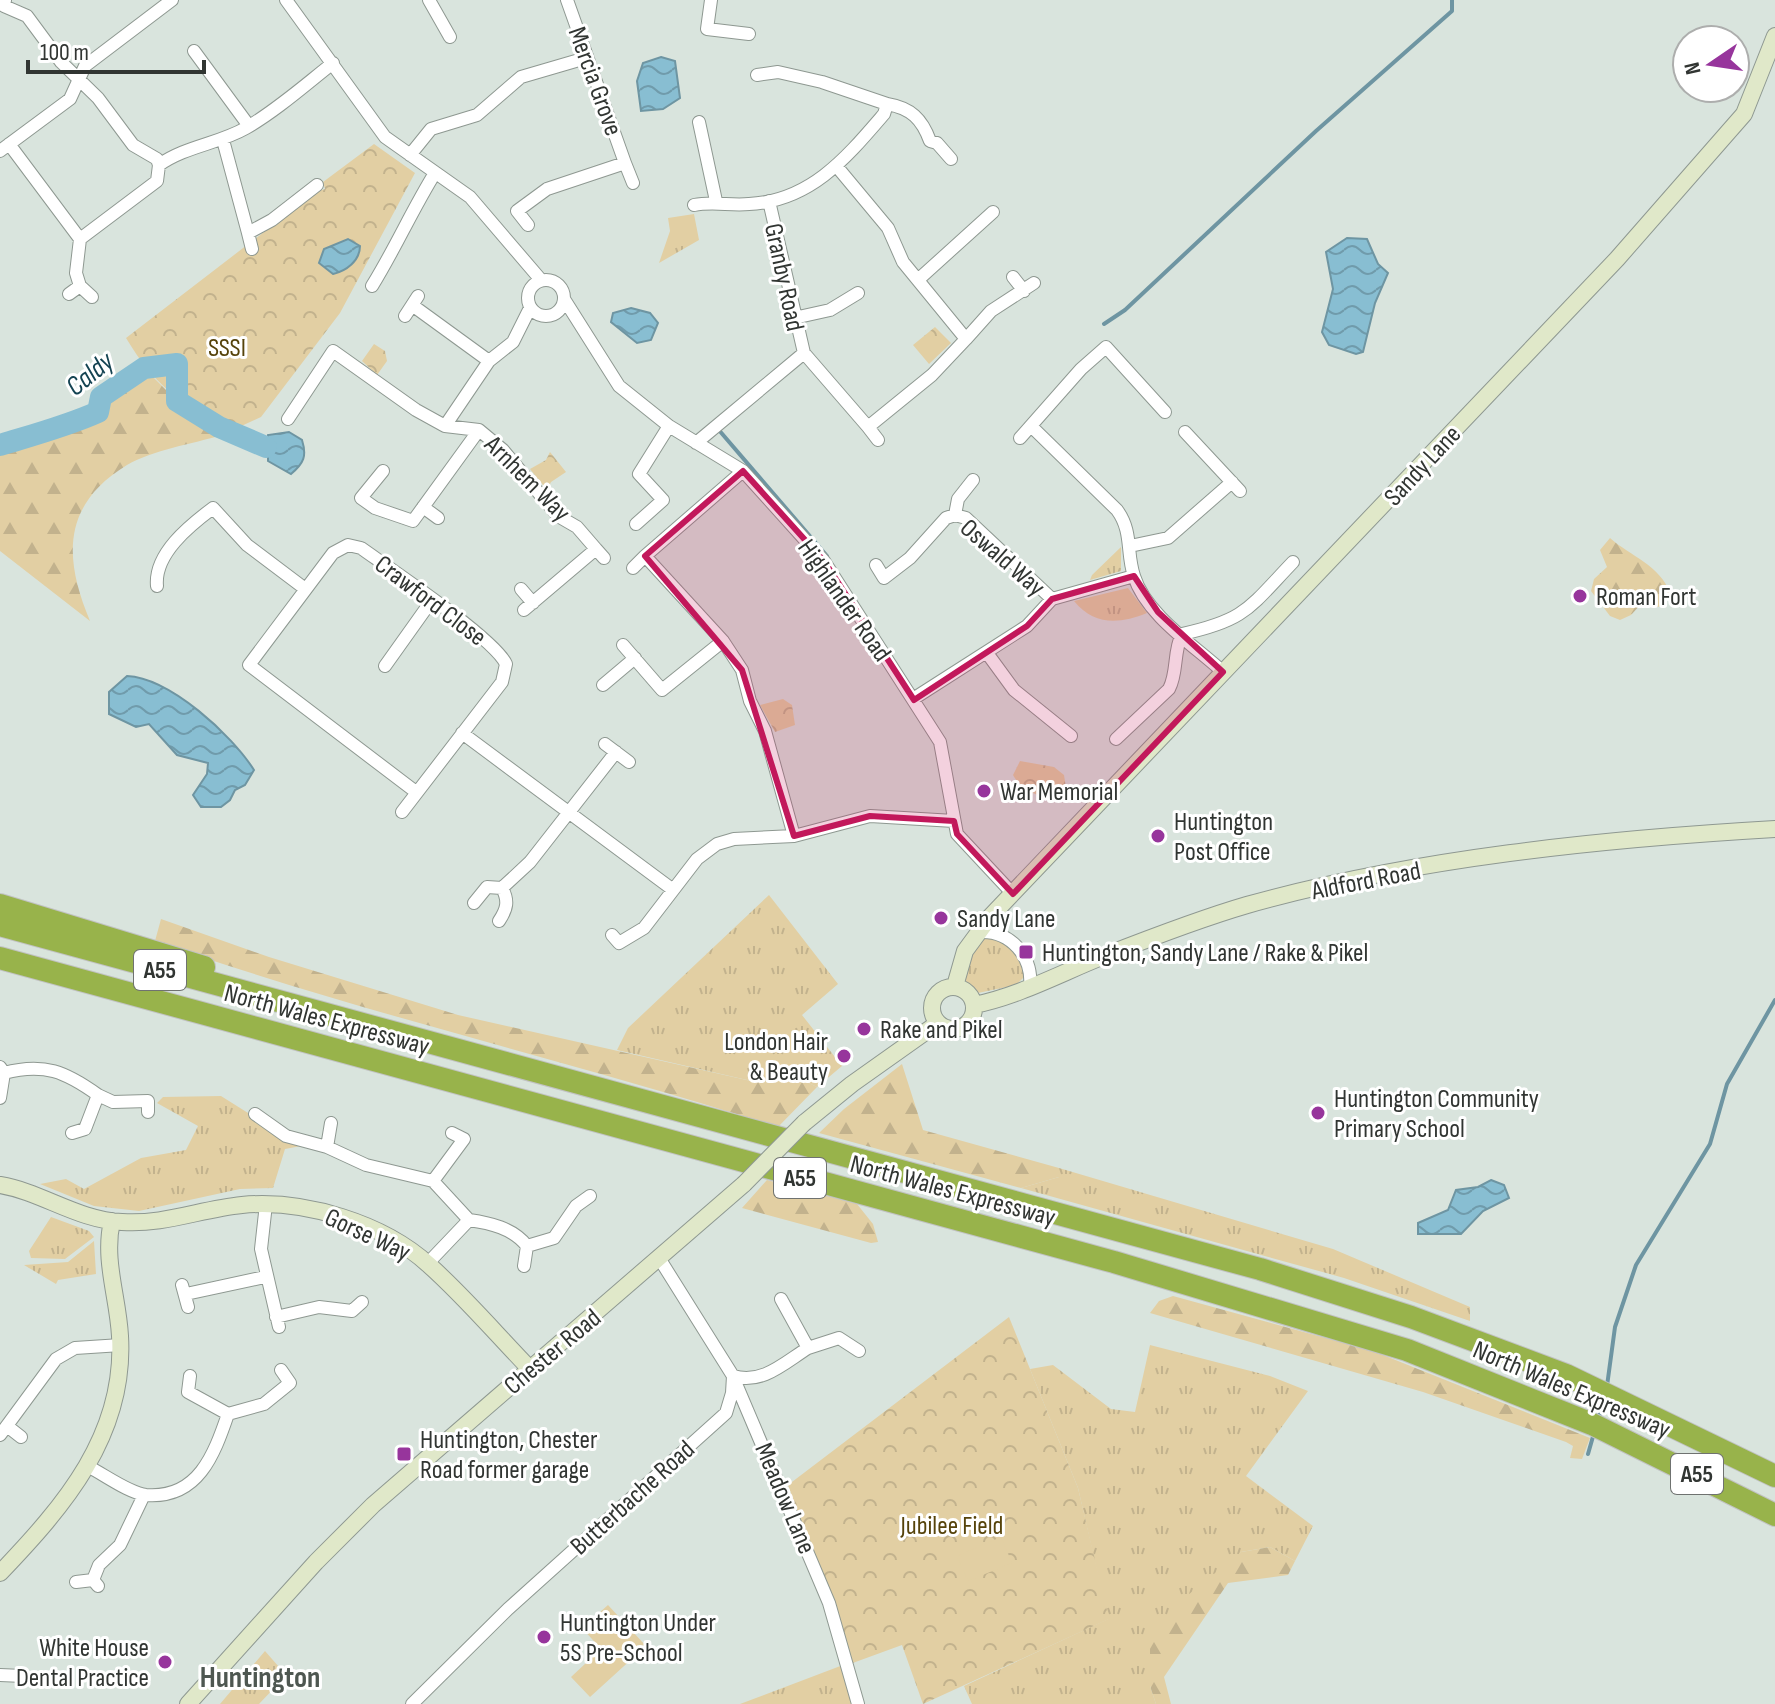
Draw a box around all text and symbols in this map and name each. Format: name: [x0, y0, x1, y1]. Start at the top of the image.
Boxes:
street label: Mercia Grove: [561, 23, 629, 140]
scale bar: [28, 24, 204, 74]
north arrow: [1671, 24, 1751, 104]
text: 100 m: [40, 38, 89, 67]
text: N: [1678, 59, 1707, 77]
street label: Granby Road: [757, 221, 810, 334]
park label: SSSI: [208, 333, 246, 364]
water label: Caldy: [60, 344, 121, 403]
street label: Sandy Lane: [1378, 419, 1468, 513]
street label: Arnhem Way: [477, 429, 576, 528]
street label: Oswald Way: [953, 513, 1051, 603]
street label: Highlander Road: [790, 534, 897, 668]
street label: Crawford Close: [368, 549, 492, 653]
place label: Roman Fort: [1596, 582, 1697, 613]
marker: Roman Fort: [1571, 587, 1589, 605]
place label: War Memorial: [1000, 777, 1118, 808]
marker: War Memorial: [975, 782, 993, 800]
place label: Huntington Post Office: [1174, 807, 1273, 868]
marker: Huntington Post Office: [1149, 827, 1167, 845]
street label: Aldford Road: [1308, 856, 1423, 907]
place label: Sandy Lane: [957, 904, 1056, 935]
marker: Sandy Lane: [932, 909, 950, 927]
place label: Huntington, Sandy Lane / Rake & Pikel: [1042, 938, 1368, 969]
marker: Huntington, Sandy Lane / Rake & Pikel: [1017, 943, 1035, 961]
road number: A55: [134, 950, 186, 990]
street label: North Wales Expressway: [221, 978, 433, 1063]
place label: Rake and Pikel: [880, 1015, 1003, 1046]
marker: Rake and Pikel: [855, 1020, 873, 1038]
place label: London Hair & Beauty: [724, 1027, 829, 1088]
marker: London Hair & Beauty: [835, 1047, 853, 1065]
place label: Huntington Community Primary School: [1334, 1084, 1539, 1145]
marker: Huntington Community Primary School: [1309, 1104, 1327, 1122]
street label: North Wales Expressway: [847, 1149, 1059, 1234]
road number: A55: [774, 1158, 826, 1198]
street label: Gorse Way: [320, 1202, 415, 1269]
street label: Chester Road: [498, 1303, 608, 1402]
street label: North Wales Expressway: [1468, 1335, 1675, 1446]
place label: Huntington, Chester Road former garage: [420, 1425, 598, 1486]
street label: Butterbache Road: [565, 1434, 701, 1562]
street label: Meadow Lane: [747, 1439, 822, 1559]
marker: Huntington, Chester Road former garage: [395, 1445, 413, 1463]
road number: A55: [1671, 1454, 1723, 1494]
park label: Jubilee Field: [900, 1511, 1003, 1542]
place label: Huntington Under 5S Pre-School: [560, 1608, 717, 1669]
marker: Huntington Under 5S Pre-School: [535, 1628, 553, 1646]
place label: White House Dental Practice: [16, 1633, 149, 1694]
marker: White House Dental Practice: [156, 1653, 174, 1671]
district label: Huntington: [200, 1660, 320, 1696]

